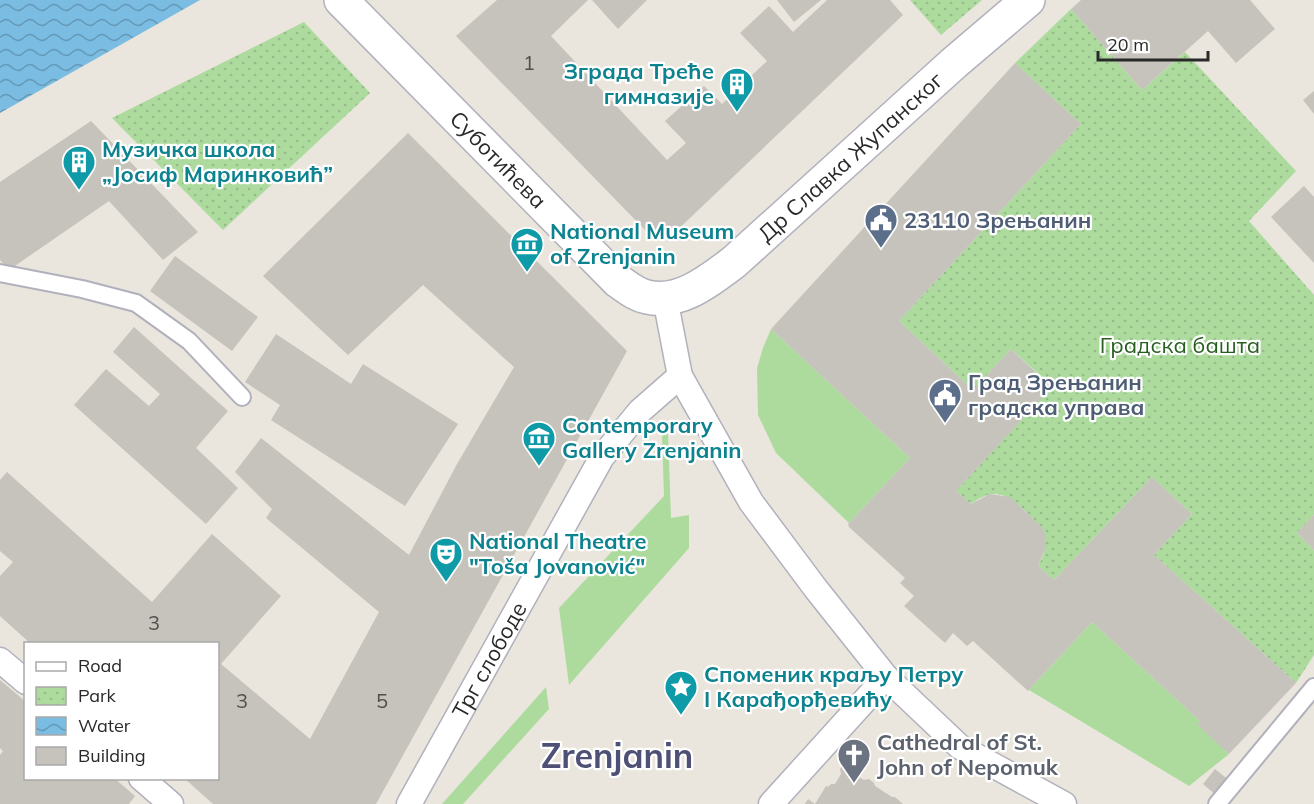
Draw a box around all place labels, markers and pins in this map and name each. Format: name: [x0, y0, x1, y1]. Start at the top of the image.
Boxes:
place label: Зграда Треће гимназије: [564, 57, 714, 110]
building icon: Зграда Треће гимназије: [719, 66, 755, 113]
place label: Музичка школа „Јосиф Маринковић”: [102, 135, 333, 188]
building icon: Музичка школа „Јосиф Маринковић”: [61, 144, 97, 191]
public building icon: 23110 Зрењанин: [863, 202, 899, 249]
place label: 23110 Зрењанин: [904, 206, 1091, 234]
place label: National Museum of Zrenjanin: [550, 217, 734, 270]
museum icon: National Museum of Zrenjanin: [509, 226, 545, 273]
place label: Град Зрењанин градска управа: [968, 368, 1144, 421]
public building icon: Град Зрењанин градска управа: [927, 377, 963, 424]
place label: Contemporary Gallery Zrenjanin: [562, 411, 742, 464]
museum icon: Contemporary Gallery Zrenjanin: [521, 420, 557, 467]
place label: National Theatre "Toša Jovanović": [469, 527, 646, 580]
theatre icon: National Theatre "Toša Jovanović": [428, 536, 464, 583]
place label: Споменик краљу Петру I Карађорђевићу: [704, 660, 964, 713]
place icon: Споменик краљу Петру I Карађорђевићу: [663, 669, 699, 716]
place label: Cathedral of St. John of Nepomuk: [877, 728, 1059, 781]
church icon: Cathedral of St. John of Nepomuk: [836, 737, 872, 784]

